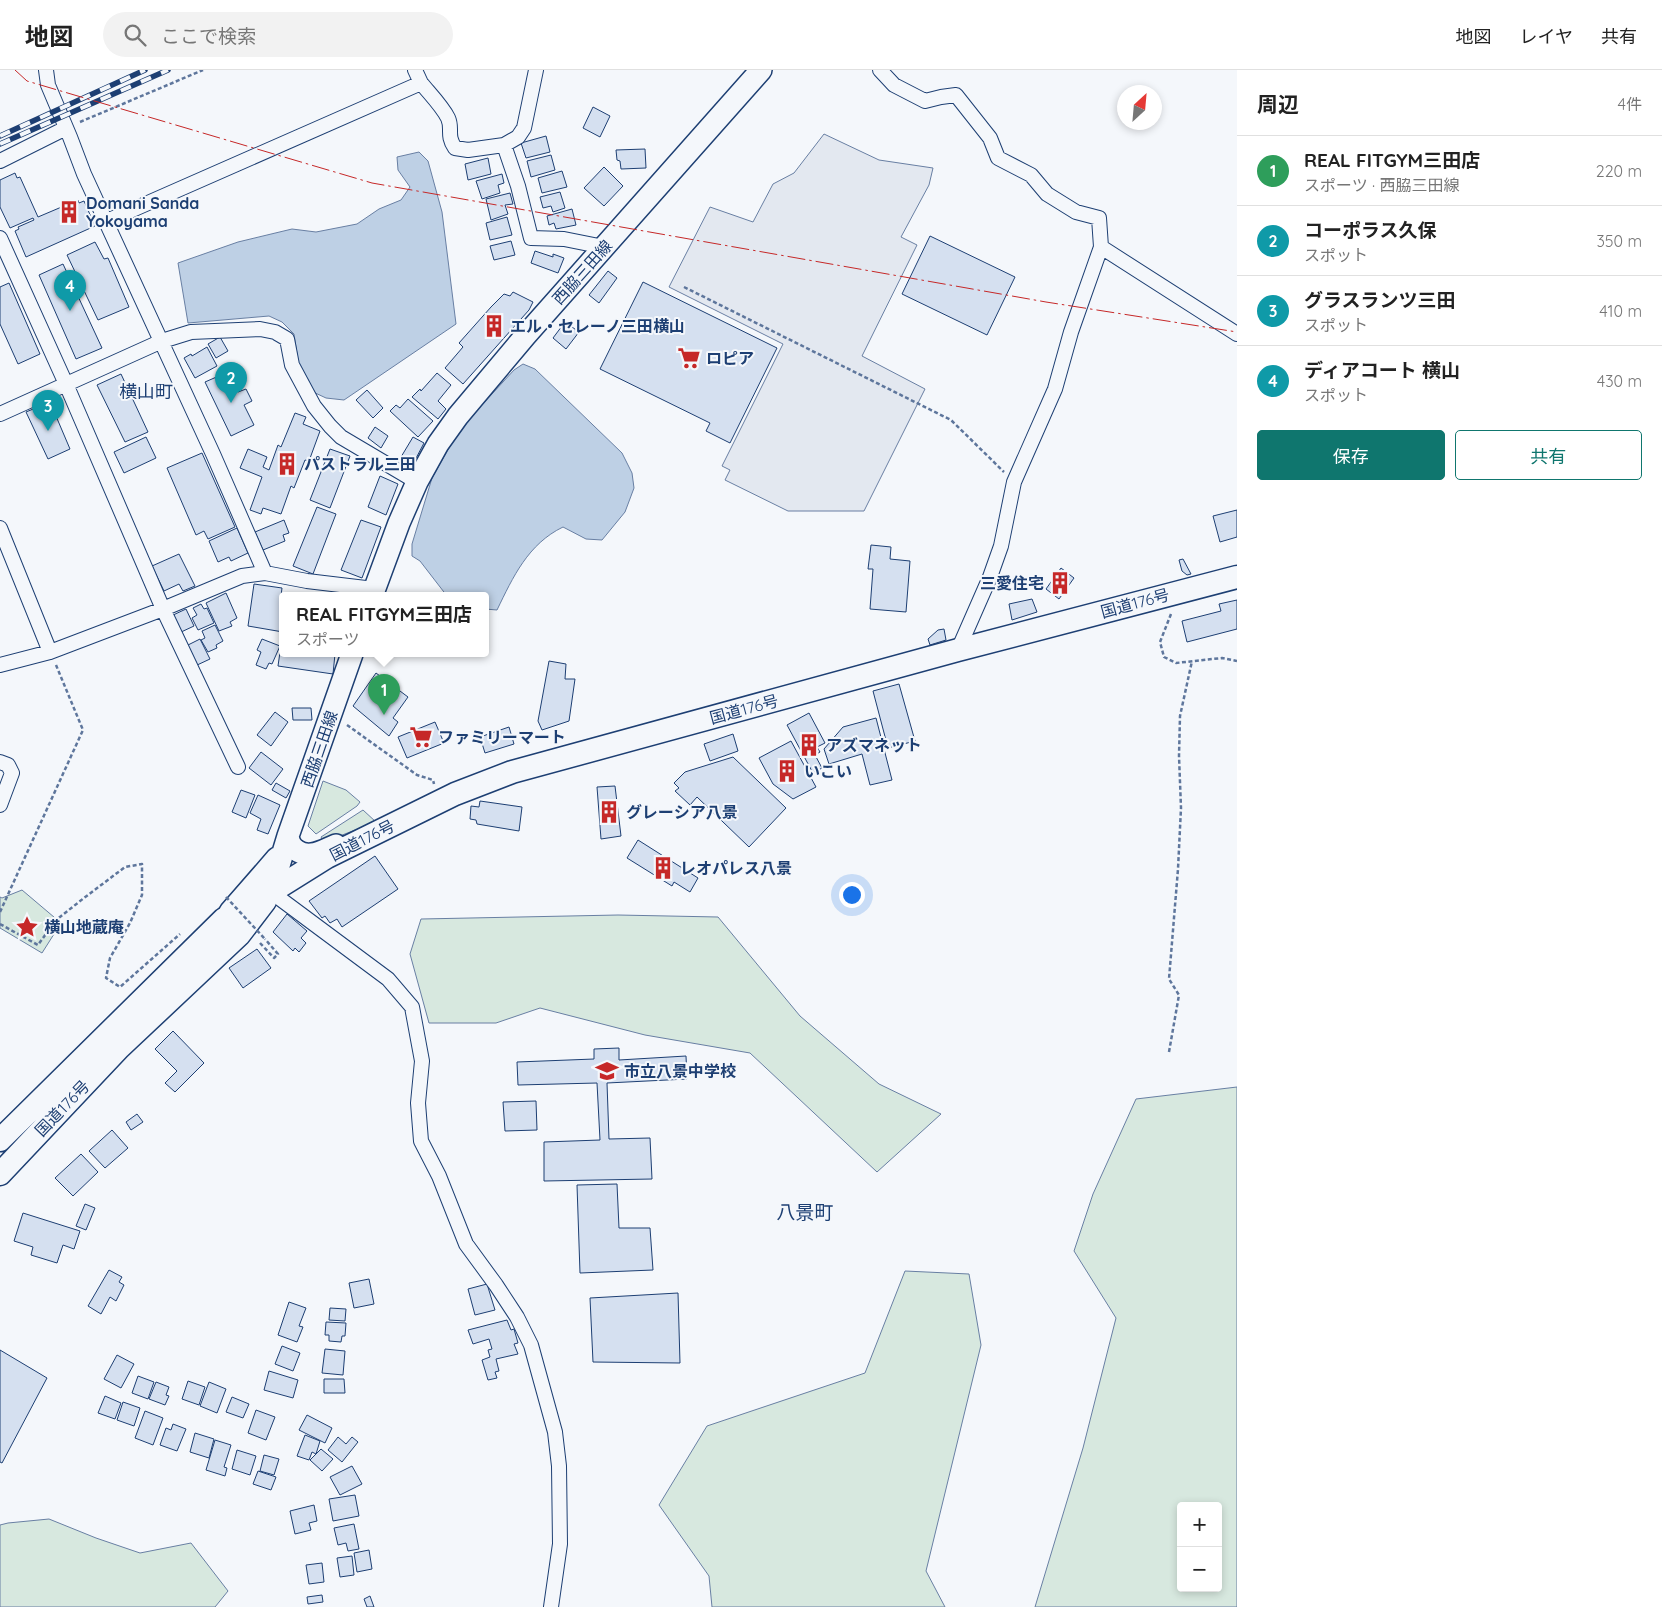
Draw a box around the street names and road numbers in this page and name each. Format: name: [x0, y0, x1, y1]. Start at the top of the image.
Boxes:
street label: 西脇三田線: [548, 236, 616, 308]
street label: 国道176号: [1098, 584, 1172, 622]
street label: 国道176号: [707, 690, 781, 728]
street label: 西脇三田線: [297, 708, 341, 790]
street label: 国道176号: [326, 815, 398, 865]
street label: 国道176号: [30, 1076, 94, 1140]

